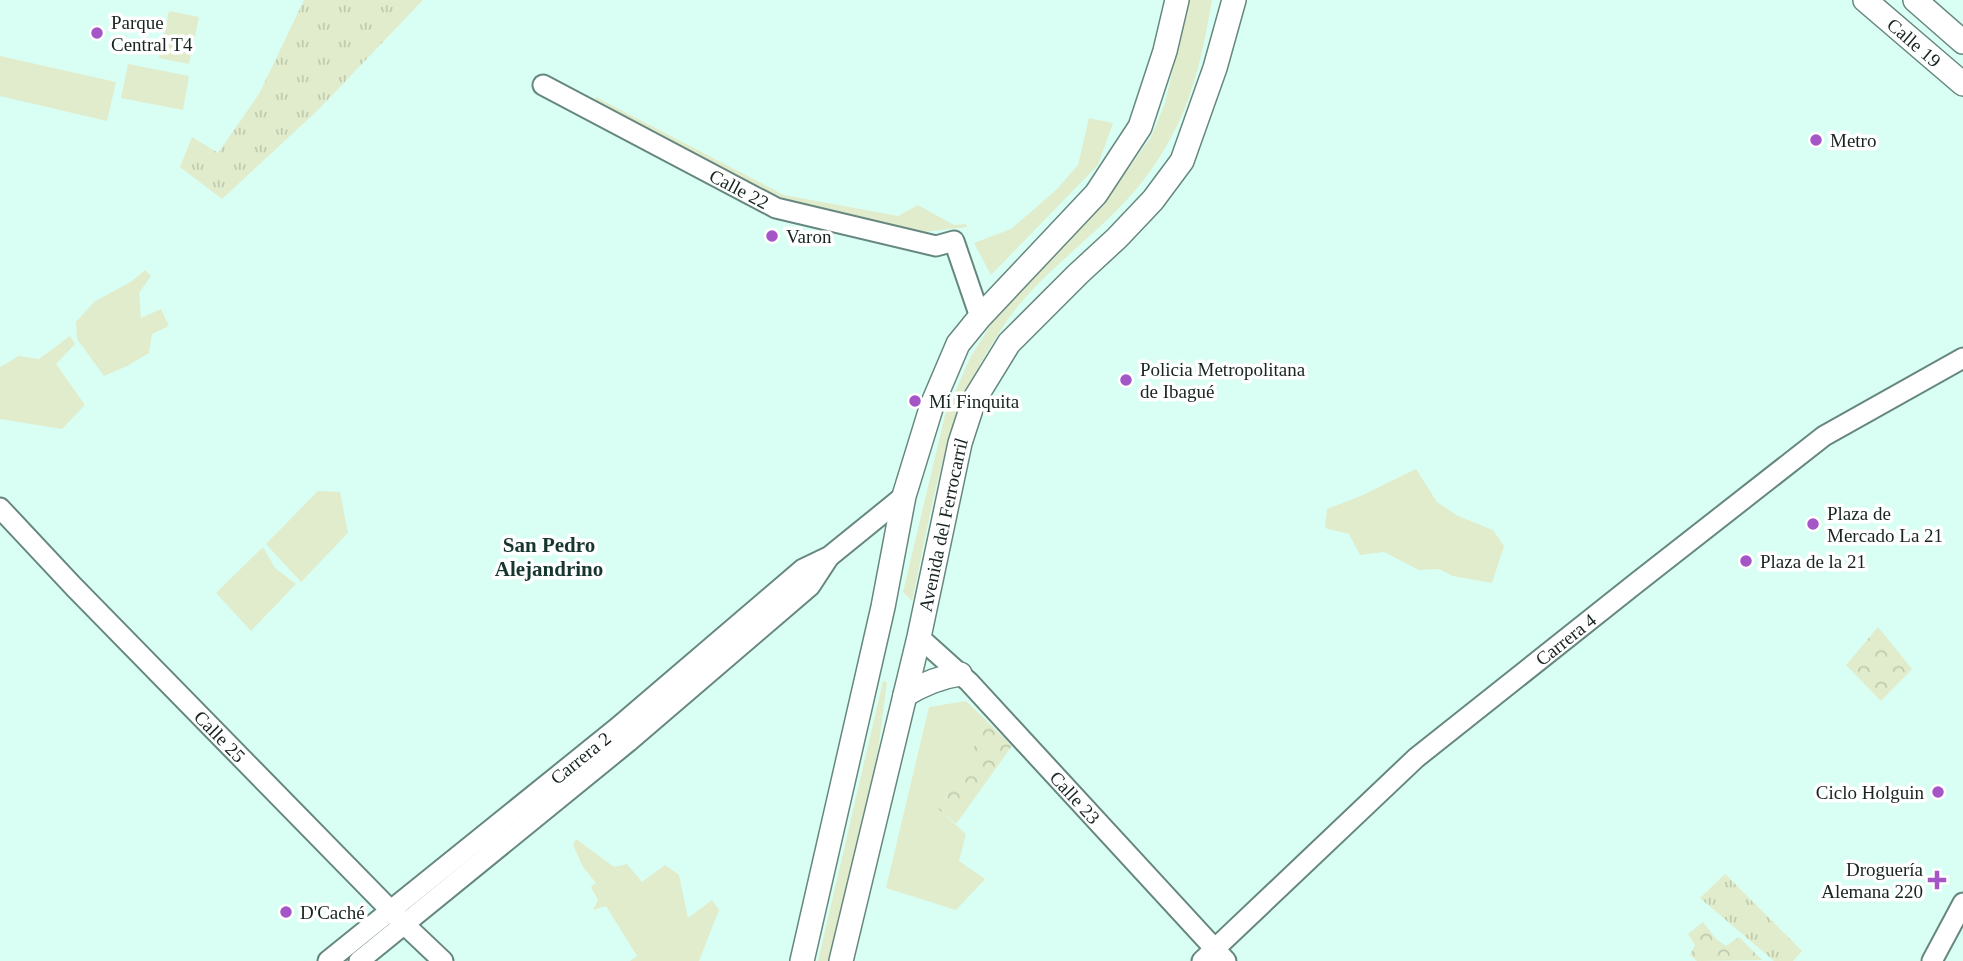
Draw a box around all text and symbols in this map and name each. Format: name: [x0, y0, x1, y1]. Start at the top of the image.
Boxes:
place label: Parque Central T4: [111, 12, 193, 55]
street label: Calle 19: [1883, 14, 1945, 71]
marker: Parque Central T4: [89, 25, 105, 41]
place label: Metro: [1830, 130, 1876, 151]
marker: Metro: [1808, 132, 1824, 148]
street label: Calle 22: [706, 165, 772, 213]
place label: Varon: [786, 226, 832, 247]
marker: Varon: [764, 228, 780, 244]
place label: Policia Metropolitana de Ibagué: [1140, 359, 1306, 402]
marker: Policia Metropolitana de Ibagué: [1118, 372, 1134, 388]
place label: Mi Finquita: [929, 391, 1020, 412]
marker: Mi Finquita: [907, 393, 923, 409]
street label: Avenida del Ferrocarril: [915, 435, 972, 614]
place label: Plaza de Mercado La 21: [1827, 503, 1943, 546]
marker: Plaza de Mercado La 21: [1805, 516, 1821, 532]
district label: San Pedro Alejandrino: [495, 533, 603, 581]
place label: Plaza de la 21: [1760, 551, 1866, 572]
marker: Plaza de la 21: [1738, 553, 1754, 569]
street label: Carrera 4: [1531, 609, 1601, 670]
street label: Calle 25: [190, 706, 250, 767]
street label: Carrera 2: [546, 728, 615, 789]
street label: Calle 23: [1045, 767, 1104, 828]
place label: Ciclo Holguin: [1816, 782, 1924, 803]
marker: Ciclo Holguin: [1930, 784, 1946, 800]
place label: Droguería Alemana 220: [1821, 859, 1924, 902]
marker: Droguería Alemana 220: [1929, 872, 1945, 888]
place label: D'Caché: [300, 902, 365, 923]
marker: D'Caché: [278, 904, 294, 920]

